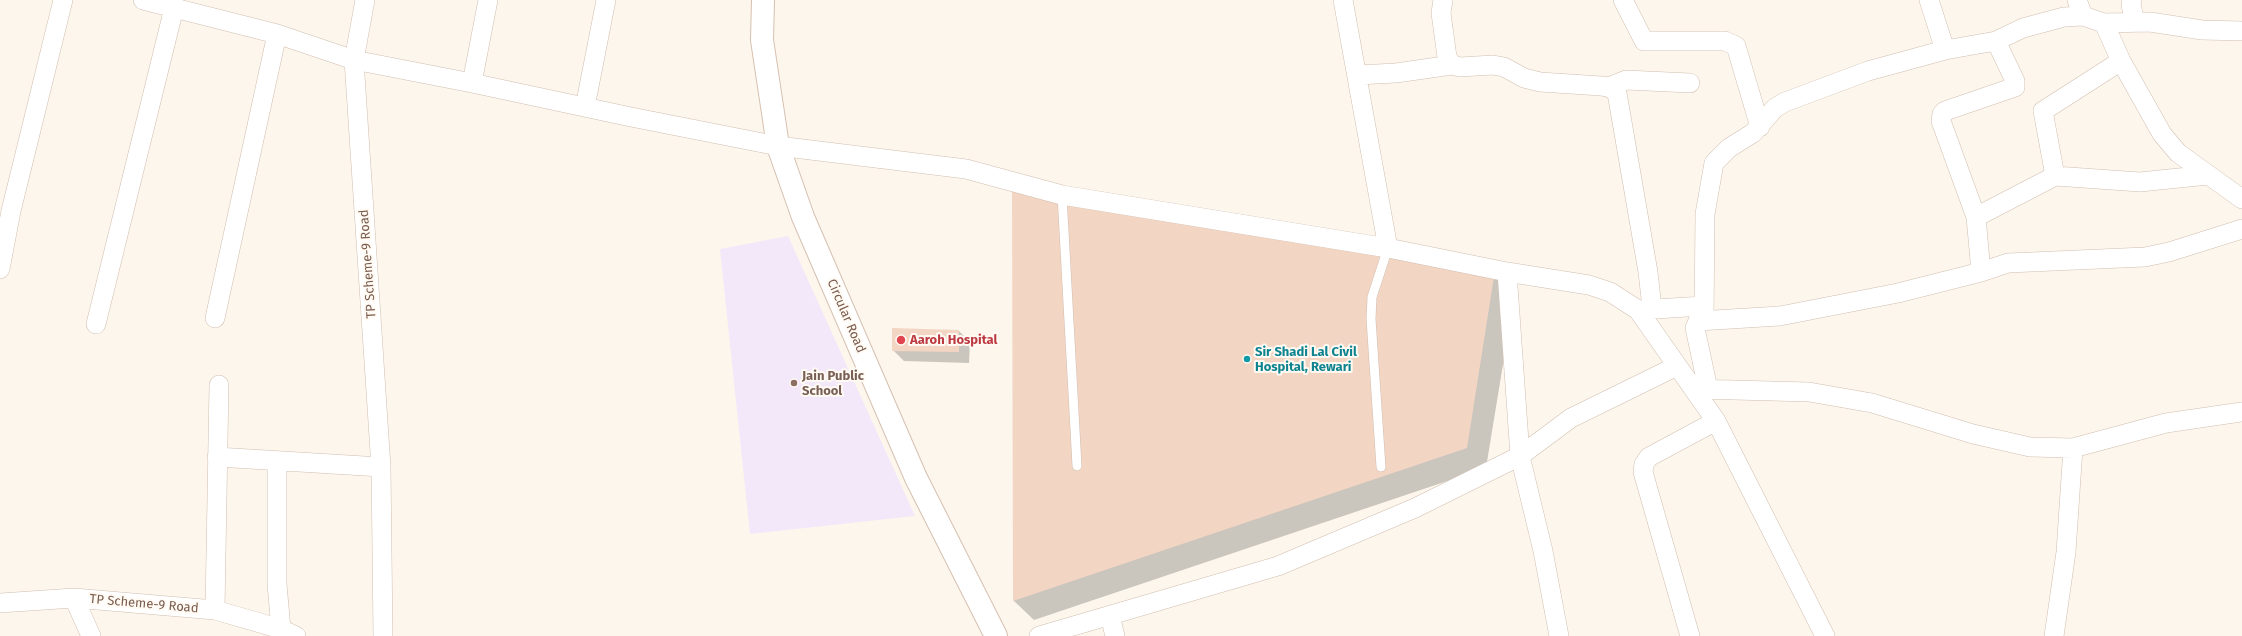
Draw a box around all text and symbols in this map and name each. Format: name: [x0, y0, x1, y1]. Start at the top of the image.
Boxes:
street label: TP Scheme-9 Road: [356, 209, 380, 319]
street label: Circular Road: [823, 277, 869, 355]
place label: Aaroh Hospital: [910, 332, 997, 348]
marker: Aaroh Hospital: [895, 334, 907, 346]
place label: Sir Shadi Lal Civil Hospital, Rewari: [1255, 344, 1357, 375]
marker: Sir Shadi Lal Civil Hospital, Rewari: [1242, 354, 1252, 364]
place label: Jain Public School: [802, 368, 864, 399]
marker: Jain Public School: [789, 378, 799, 388]
street label: TP Scheme-9 Road: [89, 591, 199, 617]

